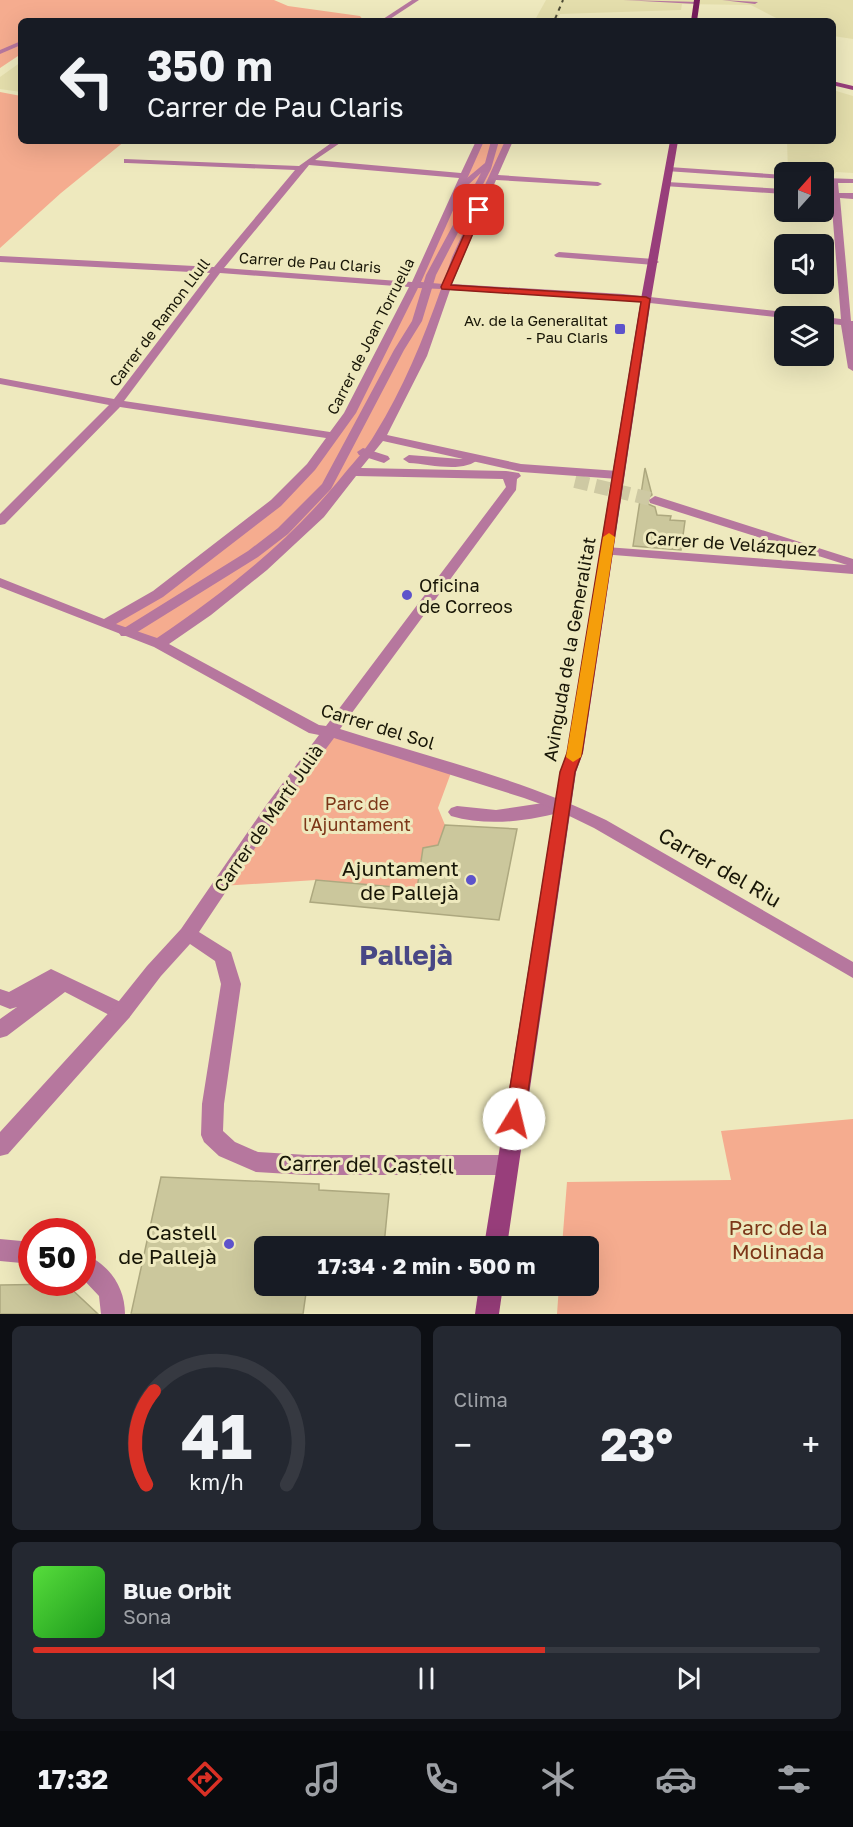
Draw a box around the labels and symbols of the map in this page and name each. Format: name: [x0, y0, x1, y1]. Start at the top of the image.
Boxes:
north arrow: [774, 162, 834, 222]
pin: [453, 184, 504, 235]
street label: Carrer de Pau Claris: [238, 248, 382, 276]
street label: Carrer de Ramon Llull: [105, 254, 213, 390]
street label: Carrer de Joan Torruella: [323, 255, 417, 417]
place label: Av. de la Generalitat - Pau Claris: [464, 311, 608, 346]
marker: Av. de la Generalitat - Pau Claris: [613, 322, 627, 336]
street label: Carrer de Velázquez: [644, 526, 818, 560]
street label: Avinguda de la Generalitat: [538, 535, 600, 763]
place label: Oficina de Correos: [419, 574, 513, 617]
marker: Oficina de Correos: [400, 588, 414, 602]
street label: Carrer del Sol: [318, 698, 438, 754]
street label: Carrer de Martí Julià: [209, 740, 327, 896]
park label: Parc de l'Ajuntament: [303, 792, 411, 835]
street label: Carrer del Riu: [654, 821, 786, 913]
place label: Ajuntament de Pallejà: [342, 855, 459, 905]
marker: Ajuntament de Pallejà: [464, 873, 478, 887]
district label: Pallejà: [359, 938, 453, 971]
position arrow: [482, 1087, 546, 1151]
street label: Carrer del Castell: [278, 1149, 454, 1179]
park label: Parc de la Molinada: [728, 1214, 828, 1264]
speed limit sign: 50: [18, 1218, 96, 1296]
place label: Castell de Pallejà: [118, 1219, 217, 1269]
marker: Castell de Pallejà: [222, 1237, 236, 1251]

